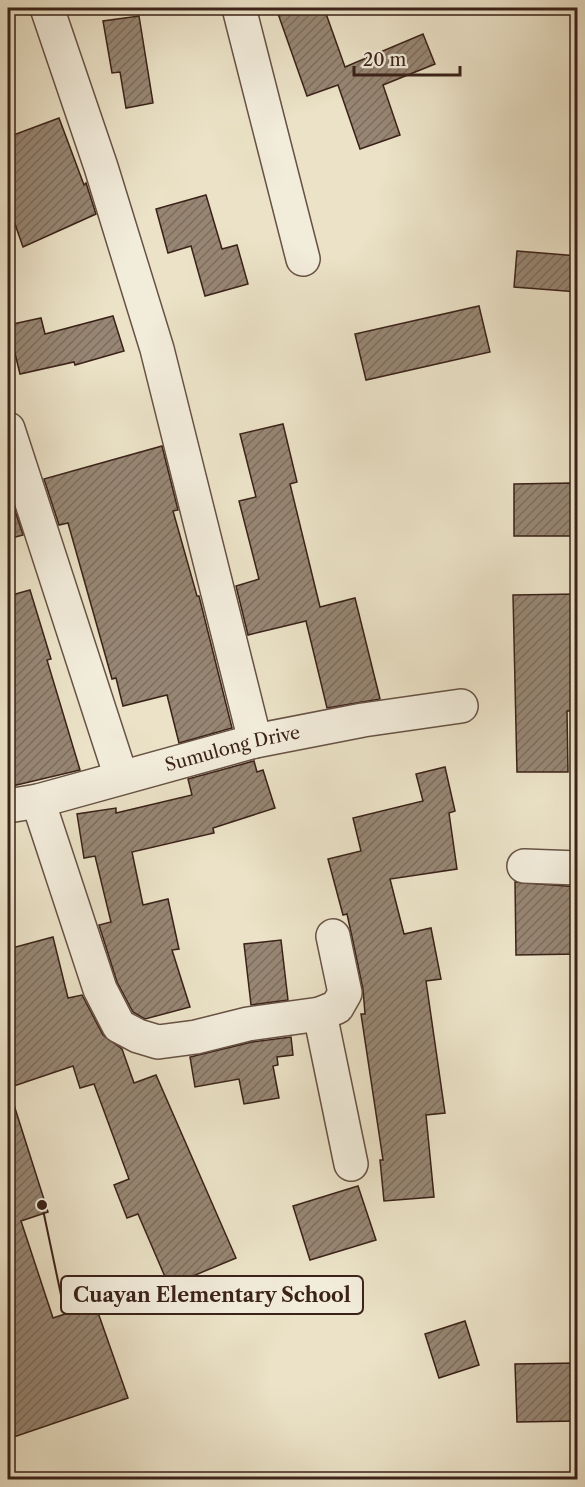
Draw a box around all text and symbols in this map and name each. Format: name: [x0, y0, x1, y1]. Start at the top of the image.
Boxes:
scale bar: [354, 39, 460, 77]
text: 20 m: [363, 49, 407, 71]
street label: Sumulong Drive: [163, 721, 302, 776]
callout: Cuayan Elementary School: [61, 1276, 363, 1314]
text: Cuayan Elementary School: [73, 1283, 351, 1307]

